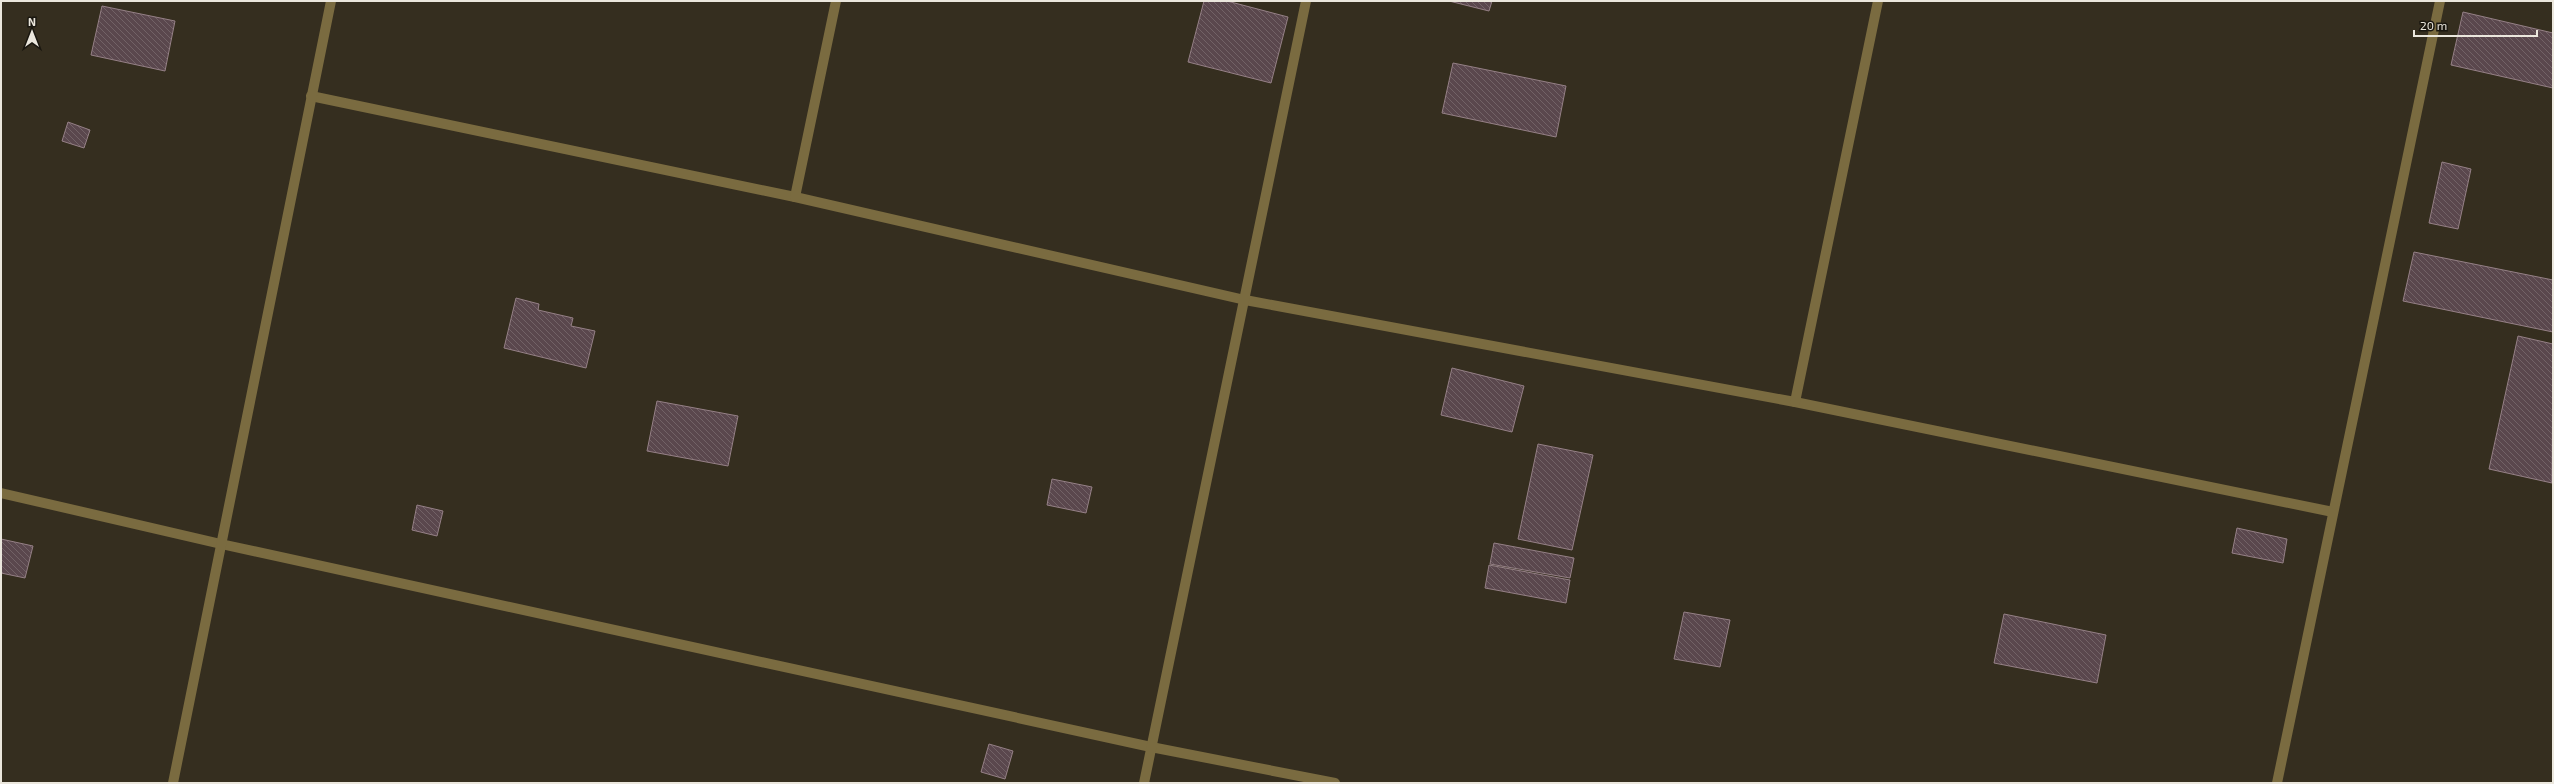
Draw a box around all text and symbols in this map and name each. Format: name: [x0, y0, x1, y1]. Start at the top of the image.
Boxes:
north arrow: [12, 12, 52, 52]
scale bar: [2414, 12, 2537, 38]
text: N: [28, 15, 36, 28]
text: 20 m: [2420, 18, 2447, 32]

